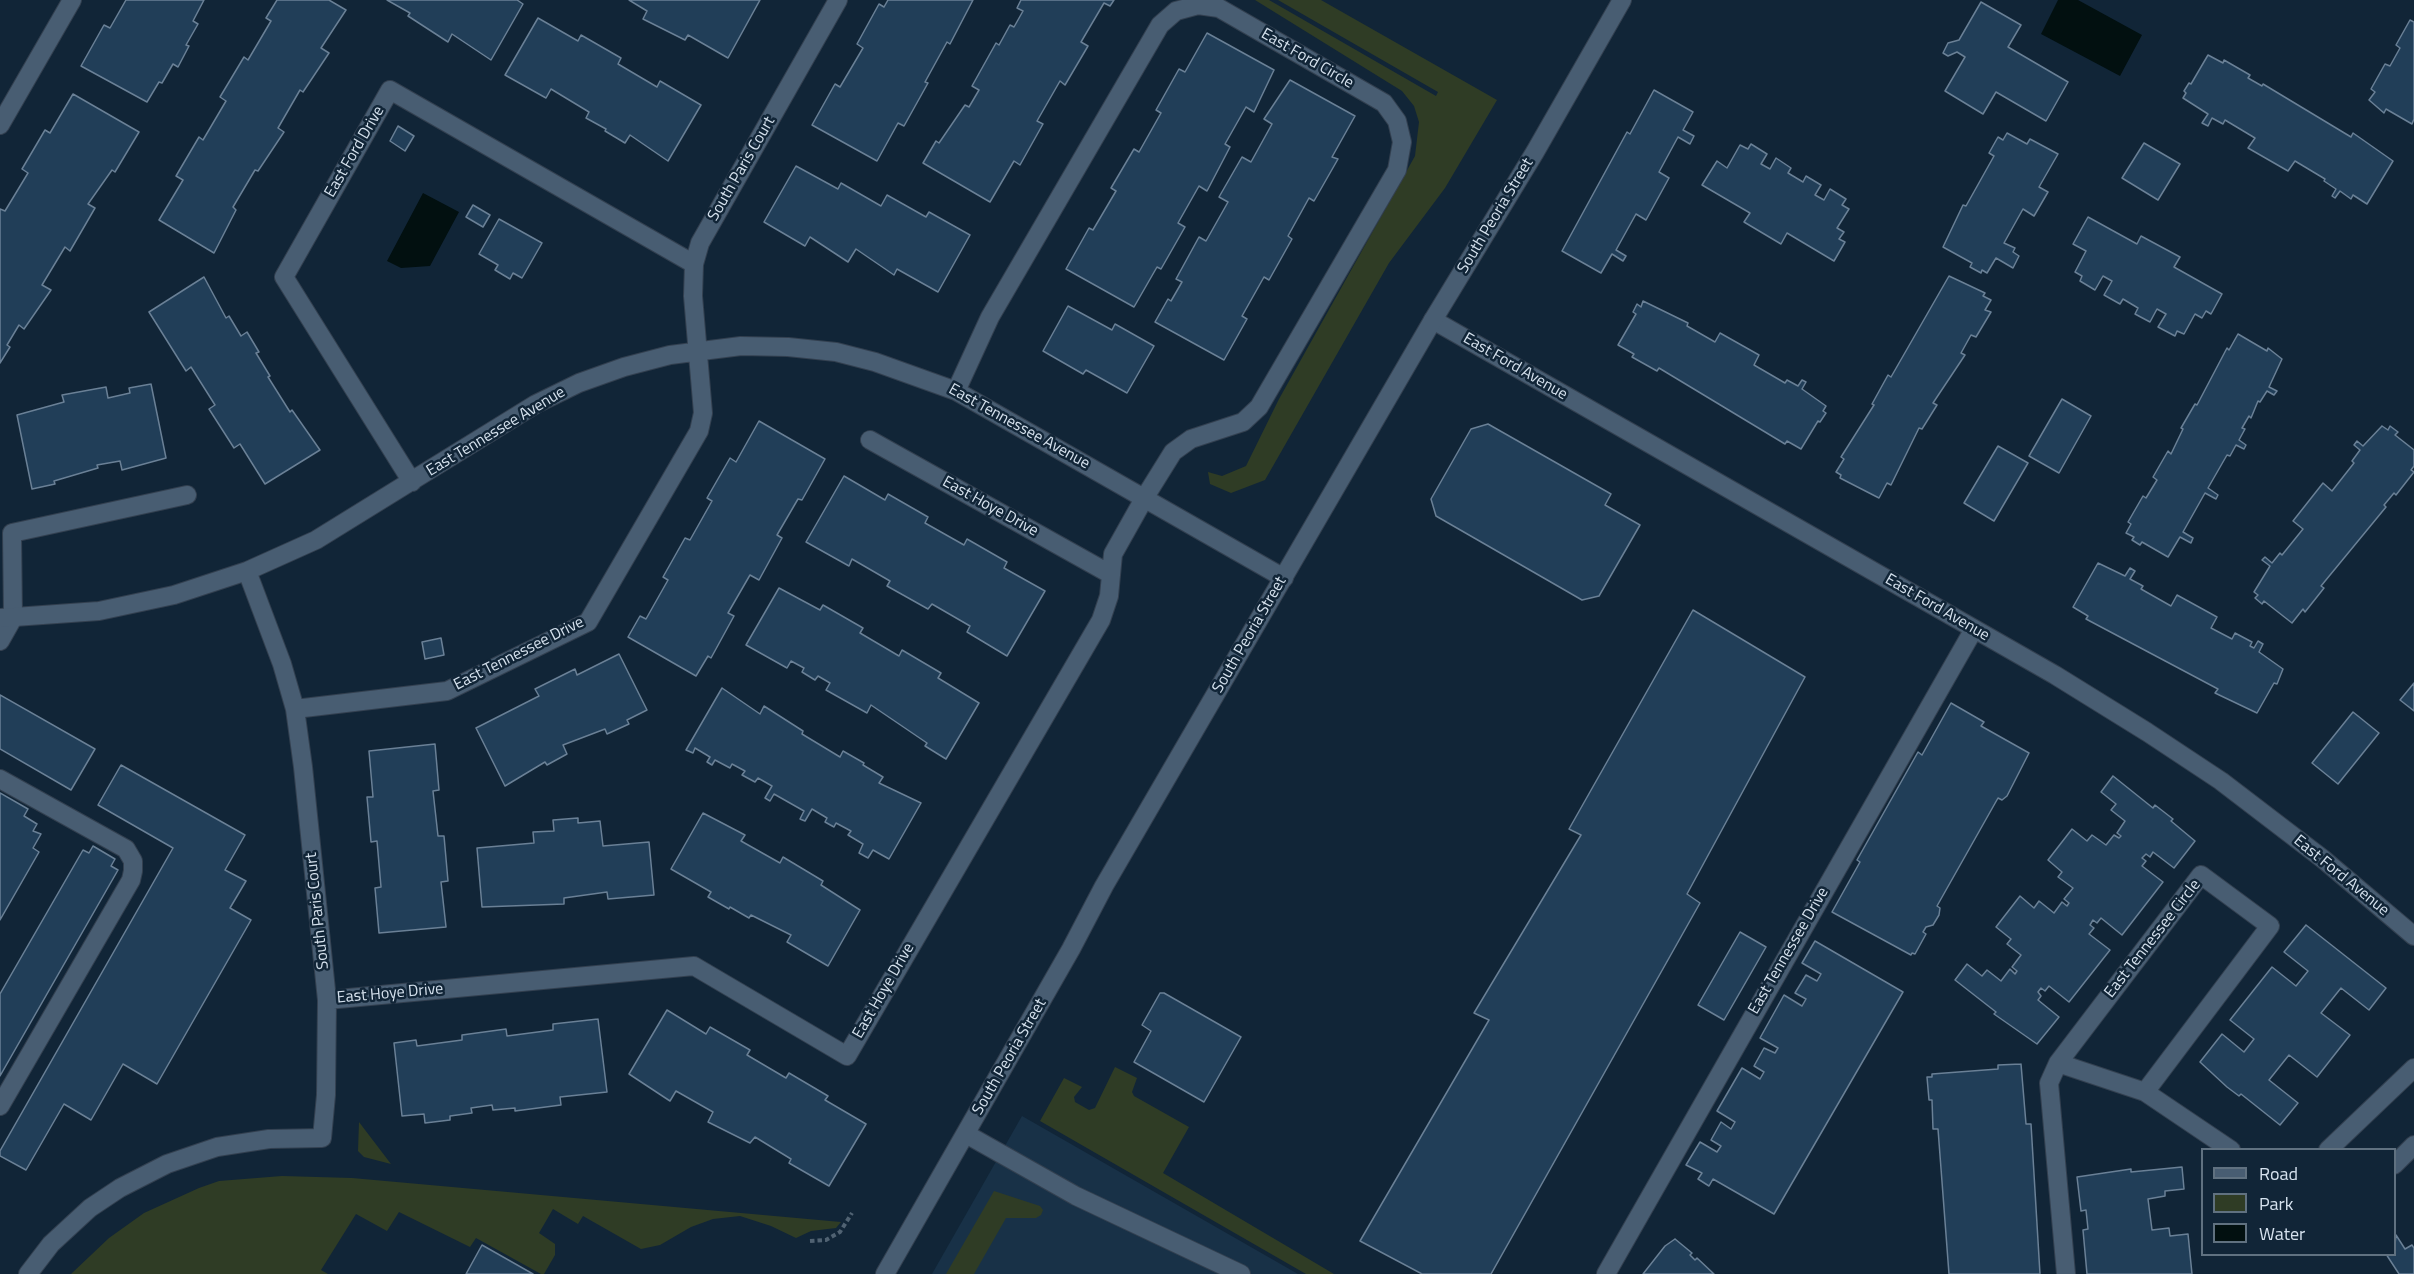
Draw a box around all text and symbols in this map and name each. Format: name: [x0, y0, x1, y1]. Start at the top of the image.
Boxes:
street label: East Ford Circle: [1257, 25, 1357, 93]
street label: East Ford Drive: [321, 103, 389, 201]
street label: South Paris Court: [704, 113, 780, 225]
street label: South Peoria Street: [1454, 155, 1538, 277]
street label: East Ford Avenue: [1459, 329, 1571, 405]
street label: East Tennessee Avenue: [945, 380, 1093, 474]
street label: East Tennessee Avenue: [423, 383, 569, 481]
street label: East Hoye Drive: [939, 473, 1041, 541]
street label: East Ford Avenue: [1881, 570, 1993, 646]
street label: South Peoria Street: [1209, 573, 1291, 697]
street label: East Tennessee Drive: [451, 613, 587, 695]
street label: East Ford Avenue: [2289, 832, 2393, 920]
street label: South Paris Court: [302, 852, 334, 970]
street label: East Tennessee Circle: [2101, 876, 2205, 1002]
street label: East Tennessee Drive: [1745, 884, 1833, 1018]
street label: East Hoye Drive: [849, 940, 919, 1042]
street label: East Hoye Drive: [336, 980, 444, 1008]
street label: South Peoria Street: [969, 995, 1051, 1119]
legend: [2201, 1148, 2396, 1256]
text: Road: [2259, 1160, 2298, 1187]
text: Park: [2259, 1190, 2293, 1217]
text: Water: [2259, 1220, 2305, 1247]

